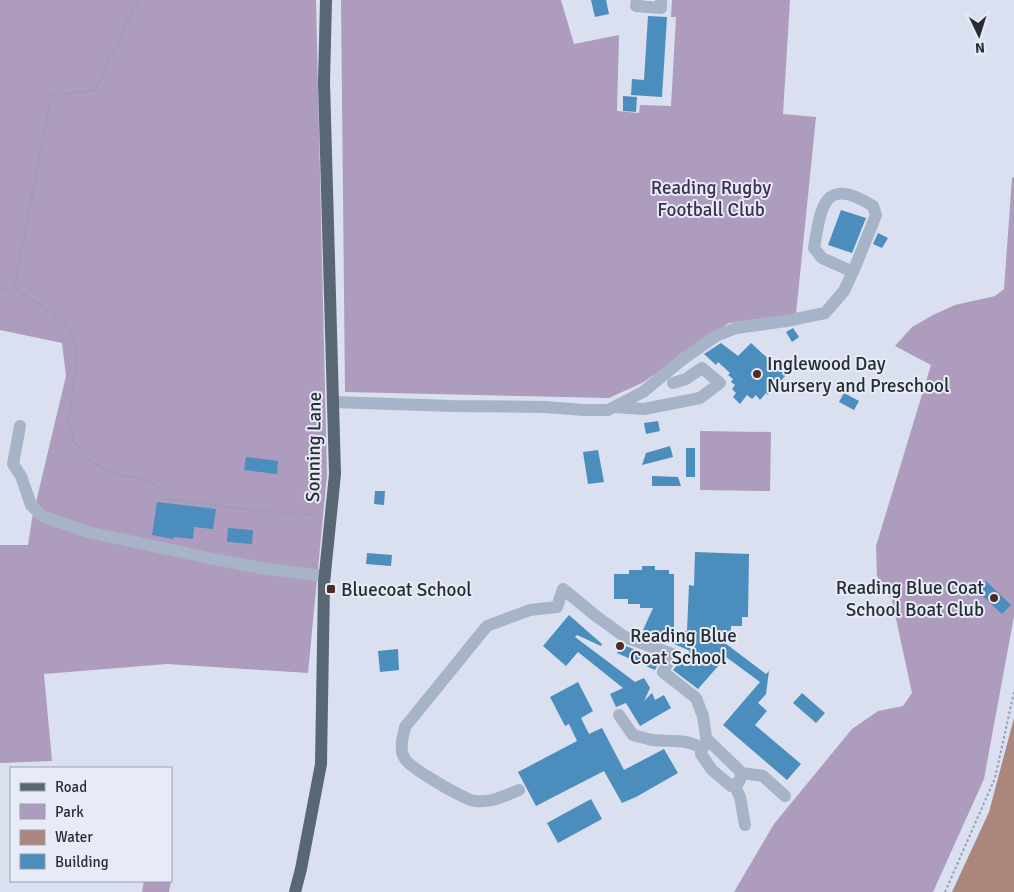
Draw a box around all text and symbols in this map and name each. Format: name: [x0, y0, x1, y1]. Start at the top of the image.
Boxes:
north arrow: [954, 10, 1004, 60]
text: N: [974, 39, 985, 56]
park label: Reading Rugby Football Club: [651, 176, 771, 222]
place label: Inglewood Day Nursery and Preschool: [767, 352, 949, 398]
marker: Inglewood Day Nursery and Preschool: [751, 368, 763, 380]
street label: Sonning Lane: [301, 392, 327, 502]
place label: Reading Blue Coat School Boat Club: [836, 576, 984, 622]
place label: Bluecoat School: [341, 578, 472, 602]
marker: Bluecoat School: [325, 583, 337, 595]
marker: Reading Blue Coat School Boat Club: [988, 592, 1000, 604]
place label: Reading Blue Coat School: [630, 624, 737, 670]
marker: Reading Blue Coat School: [614, 640, 626, 652]
legend: [10, 767, 172, 882]
text: Road: [55, 778, 87, 796]
text: Park: [55, 803, 84, 821]
text: Water: [55, 828, 93, 846]
text: Building: [55, 853, 109, 871]

